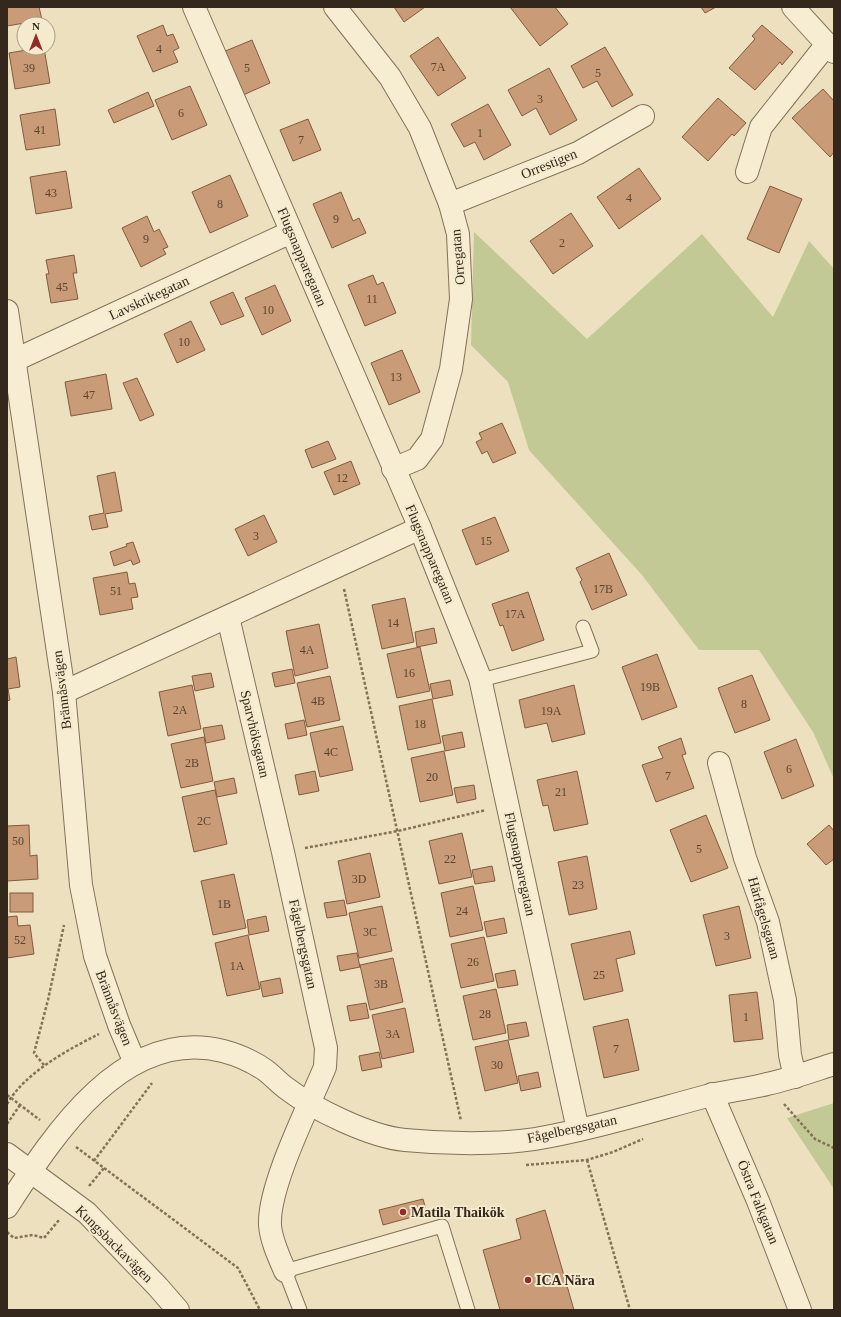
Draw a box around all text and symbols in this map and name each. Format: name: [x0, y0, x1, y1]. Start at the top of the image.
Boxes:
north arrow: [16, 16, 56, 56]
text: N: [32, 20, 40, 32]
house number: 4: [156, 42, 162, 56]
house number: 7A: [431, 60, 446, 74]
house number: 39: [23, 61, 35, 75]
house number: 5: [244, 61, 250, 75]
house number: 5: [595, 66, 601, 80]
house number: 3: [537, 92, 543, 106]
house number: 6: [178, 106, 184, 120]
house number: 41: [34, 123, 46, 137]
house number: 1: [477, 126, 483, 140]
house number: 7: [298, 133, 304, 147]
street label: Orrestigen: [519, 146, 579, 182]
house number: 43: [45, 186, 57, 200]
house number: 4: [626, 191, 632, 205]
house number: 8: [217, 197, 223, 211]
street label: Flugsnapparegatan: [274, 205, 330, 309]
house number: 9: [333, 212, 339, 226]
street label: Orregatan: [448, 228, 468, 286]
house number: 9: [143, 232, 149, 246]
house number: 2: [559, 236, 565, 250]
street label: Lavskrikegatan: [107, 273, 191, 323]
house number: 45: [56, 280, 68, 294]
house number: 11: [366, 292, 378, 306]
house number: 10: [262, 303, 274, 317]
house number: 10: [178, 335, 190, 349]
house number: 13: [390, 370, 402, 384]
house number: 47: [83, 388, 95, 402]
house number: 12: [336, 471, 348, 485]
street label: Flugsnapparegatan: [402, 502, 458, 606]
house number: 3: [253, 529, 259, 543]
house number: 15: [480, 534, 492, 548]
house number: 17B: [593, 582, 613, 596]
house number: 51: [110, 584, 122, 598]
house number: 17A: [505, 607, 526, 621]
house number: 14: [387, 616, 399, 630]
house number: 4A: [300, 643, 315, 657]
street label: Brännåsvägen: [50, 650, 74, 730]
house number: 16: [403, 666, 415, 680]
house number: 19B: [640, 680, 660, 694]
street label: Sparvhöksgatan: [238, 689, 272, 779]
house number: 4B: [311, 694, 325, 708]
house number: 8: [741, 697, 747, 711]
house number: 2A: [173, 703, 188, 717]
house number: 19A: [541, 704, 562, 718]
house number: 18: [414, 717, 426, 731]
house number: 4C: [324, 745, 338, 759]
house number: 2B: [185, 756, 199, 770]
house number: 6: [786, 762, 792, 776]
house number: 7: [665, 769, 671, 783]
house number: 20: [426, 770, 438, 784]
house number: 21: [555, 785, 567, 799]
street label: Flugsnapparegatan: [502, 811, 538, 917]
house number: 2C: [197, 814, 211, 828]
house number: 50: [12, 834, 24, 848]
house number: 5: [696, 842, 702, 856]
house number: 22: [444, 852, 456, 866]
house number: 3D: [352, 872, 367, 886]
street label: Härfågelsgatan: [745, 875, 783, 961]
house number: 23: [572, 878, 584, 892]
house number: 1B: [217, 897, 231, 911]
street label: Fågelbergsgatan: [286, 898, 320, 990]
house number: 24: [456, 904, 468, 918]
house number: 3C: [363, 925, 377, 939]
house number: 3: [724, 929, 730, 943]
house number: 52: [14, 933, 26, 947]
house number: 26: [467, 955, 479, 969]
house number: 1A: [230, 959, 245, 973]
street label: Brännåsvägen: [93, 968, 135, 1048]
house number: 25: [593, 968, 605, 982]
house number: 3B: [374, 977, 388, 991]
house number: 28: [479, 1007, 491, 1021]
house number: 1: [743, 1010, 749, 1024]
house number: 3A: [386, 1027, 401, 1041]
house number: 7: [613, 1042, 619, 1056]
house number: 30: [491, 1058, 503, 1072]
street label: Fågelbergsgatan: [526, 1112, 618, 1146]
street label: Östra Falkgatan: [734, 1158, 783, 1246]
street label: Kungsbackavägen: [72, 1202, 156, 1286]
place label: Matila Thaikök: [411, 1205, 505, 1220]
marker: Matila Thaikök: [398, 1207, 408, 1217]
place label: ICA Nära: [536, 1273, 595, 1288]
marker: ICA Nära: [523, 1275, 533, 1285]

